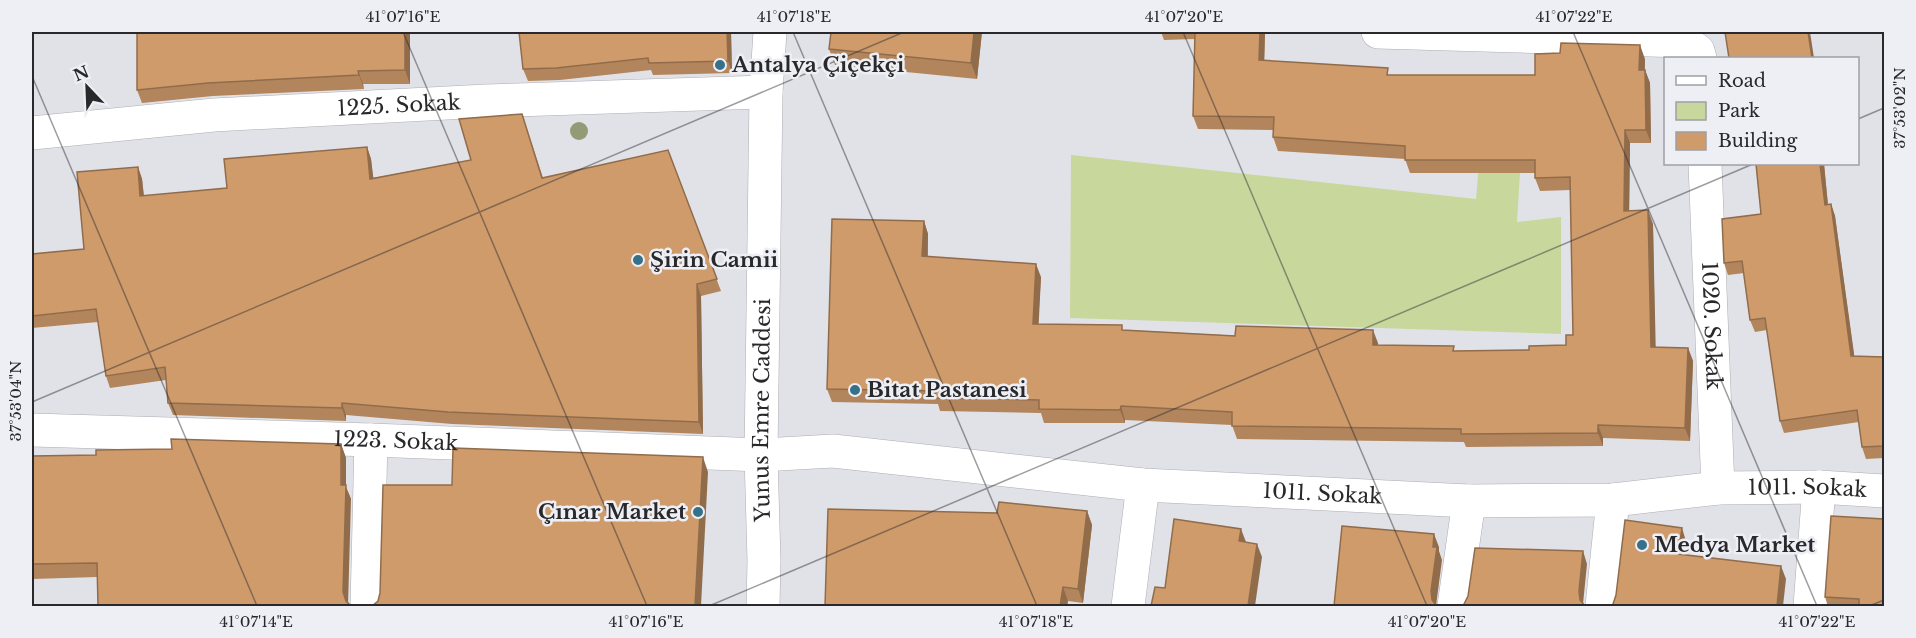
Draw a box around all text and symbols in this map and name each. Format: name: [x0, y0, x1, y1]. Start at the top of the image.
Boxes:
text: 41°07'16"E: [366, 7, 441, 26]
text: 41°07'18"E: [757, 7, 831, 26]
text: 41°07'20"E: [1145, 7, 1223, 26]
text: 41°07'22"E: [1536, 7, 1613, 26]
place label: Antalya Çiçekçi: [731, 52, 905, 78]
north arrow: [57, 57, 117, 117]
legend: [1664, 57, 1859, 165]
marker: Antalya Çiçekçi: [713, 58, 727, 72]
text: N: [70, 61, 92, 85]
text: 37°53'02"N: [1890, 67, 1909, 149]
text: Road: [1718, 70, 1766, 92]
street label: 1225. Sokak: [337, 89, 461, 122]
text: Park: [1718, 100, 1760, 122]
text: Building: [1718, 130, 1797, 152]
place label: Şirin Camii: [650, 247, 779, 273]
marker: Şirin Camii: [631, 253, 645, 267]
street label: 1020. Sokak: [1696, 261, 1727, 391]
street label: Yunus Emre Caddesi: [748, 298, 776, 523]
text: 37°53'04"N: [6, 361, 25, 441]
place label: Bitat Pastanesi: [867, 377, 1027, 403]
marker: Bitat Pastanesi: [848, 383, 862, 397]
street label: 1223. Sokak: [333, 426, 459, 456]
street label: 1011. Sokak: [1748, 474, 1868, 503]
street label: 1011. Sokak: [1262, 478, 1383, 510]
place label: Çınar Market: [538, 499, 686, 525]
marker: Çınar Market: [691, 505, 705, 519]
place label: Medya Market: [1654, 532, 1815, 558]
marker: Medya Market: [1635, 538, 1649, 552]
text: 41°07'14"E: [219, 612, 293, 631]
text: 41°07'16"E: [609, 612, 684, 631]
text: 41°07'18"E: [999, 612, 1073, 631]
text: 41°07'20"E: [1388, 612, 1466, 631]
text: 41°07'22"E: [1779, 612, 1856, 631]

